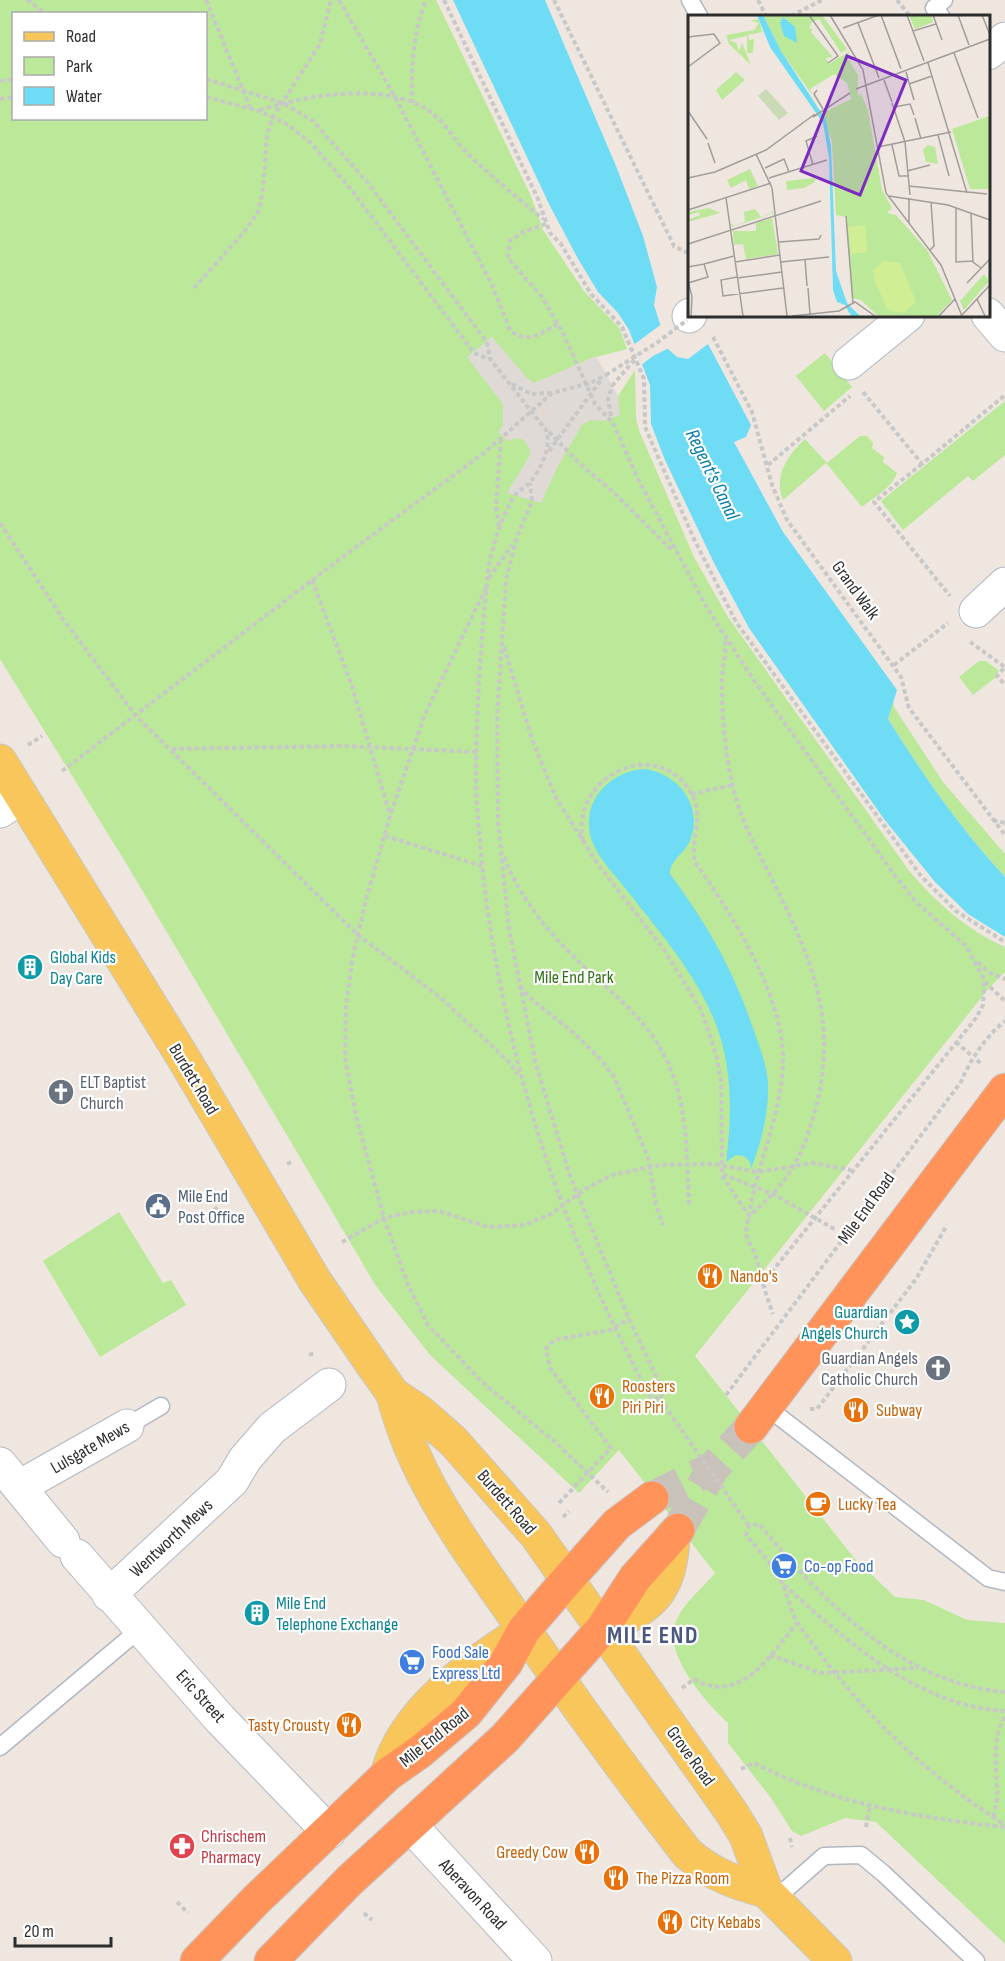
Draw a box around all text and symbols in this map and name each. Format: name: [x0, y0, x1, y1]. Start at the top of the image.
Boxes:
legend: [12, 12, 207, 120]
inset map: [688, 15, 990, 316]
text: Road: [66, 26, 96, 47]
text: Park: [66, 56, 92, 77]
text: Water: [66, 86, 102, 107]
water label: Regent's Canal: [680, 425, 745, 525]
street label: Grand Walk: [827, 557, 884, 624]
place label: Global Kids Day Care: [50, 947, 116, 989]
building icon: Global Kids Day Care: [15, 952, 45, 982]
park label: Mile End Park: [534, 967, 614, 988]
street label: Burdett Road: [164, 1040, 223, 1118]
place label: ELT Baptist Church: [80, 1072, 147, 1114]
church icon: ELT Baptist Church: [46, 1077, 76, 1107]
street label: Mile End Road: [834, 1169, 899, 1248]
place label: Mile End Post Office: [178, 1186, 245, 1228]
public building icon: Mile End Post Office: [143, 1191, 173, 1221]
restaurant icon: Nando's: [695, 1261, 725, 1291]
place label: Nando's: [730, 1266, 778, 1287]
place label: Guardian Angels Church: [800, 1302, 888, 1344]
place icon: Guardian Angels Church: [892, 1307, 922, 1337]
place label: Guardian Angels Catholic Church: [821, 1348, 918, 1390]
church icon: Guardian Angels Catholic Church: [923, 1353, 953, 1383]
place label: Roosters Piri Piri: [622, 1376, 675, 1418]
restaurant icon: Roosters Piri Piri: [587, 1381, 617, 1411]
restaurant icon: Subway: [841, 1395, 871, 1425]
place label: Subway: [876, 1400, 922, 1421]
street label: Lulsgate Mews: [47, 1416, 133, 1478]
street label: Burdett Road: [473, 1466, 540, 1539]
cafe icon: Lucky Tea: [803, 1489, 833, 1519]
place label: Lucky Tea: [838, 1494, 896, 1515]
street label: Wentworth Mews: [126, 1495, 217, 1582]
supermarket icon: Co-op Food: [769, 1551, 799, 1581]
place label: Co-op Food: [804, 1556, 873, 1577]
place label: Mile End Telephone Exchange: [276, 1593, 398, 1635]
building icon: Mile End Telephone Exchange: [242, 1598, 272, 1628]
district label: MILE END: [607, 1621, 699, 1650]
place label: Food Sale Express Ltd: [432, 1642, 501, 1684]
supermarket icon: Food Sale Express Ltd: [397, 1647, 427, 1677]
street label: Eric Street: [171, 1666, 230, 1728]
street label: Mile End Road: [395, 1703, 473, 1772]
restaurant icon: Tasty Crousty: [334, 1710, 364, 1740]
place label: Tasty Crousty: [248, 1715, 330, 1736]
street label: Grove Road: [662, 1723, 719, 1790]
place label: Chrischem Pharmacy: [201, 1826, 266, 1868]
pharmacy icon: Chrischem Pharmacy: [167, 1831, 197, 1861]
restaurant icon: Greedy Cow: [572, 1837, 602, 1867]
place label: Greedy Cow: [496, 1842, 568, 1863]
street label: Aberavon Road: [434, 1854, 511, 1934]
restaurant icon: The Pizza Room: [601, 1863, 631, 1893]
place label: The Pizza Room: [636, 1868, 729, 1889]
restaurant icon: City Kebabs: [655, 1907, 685, 1937]
scale bar: [15, 1910, 111, 1948]
place label: City Kebabs: [690, 1912, 761, 1933]
text: 20 m: [24, 1921, 54, 1942]

